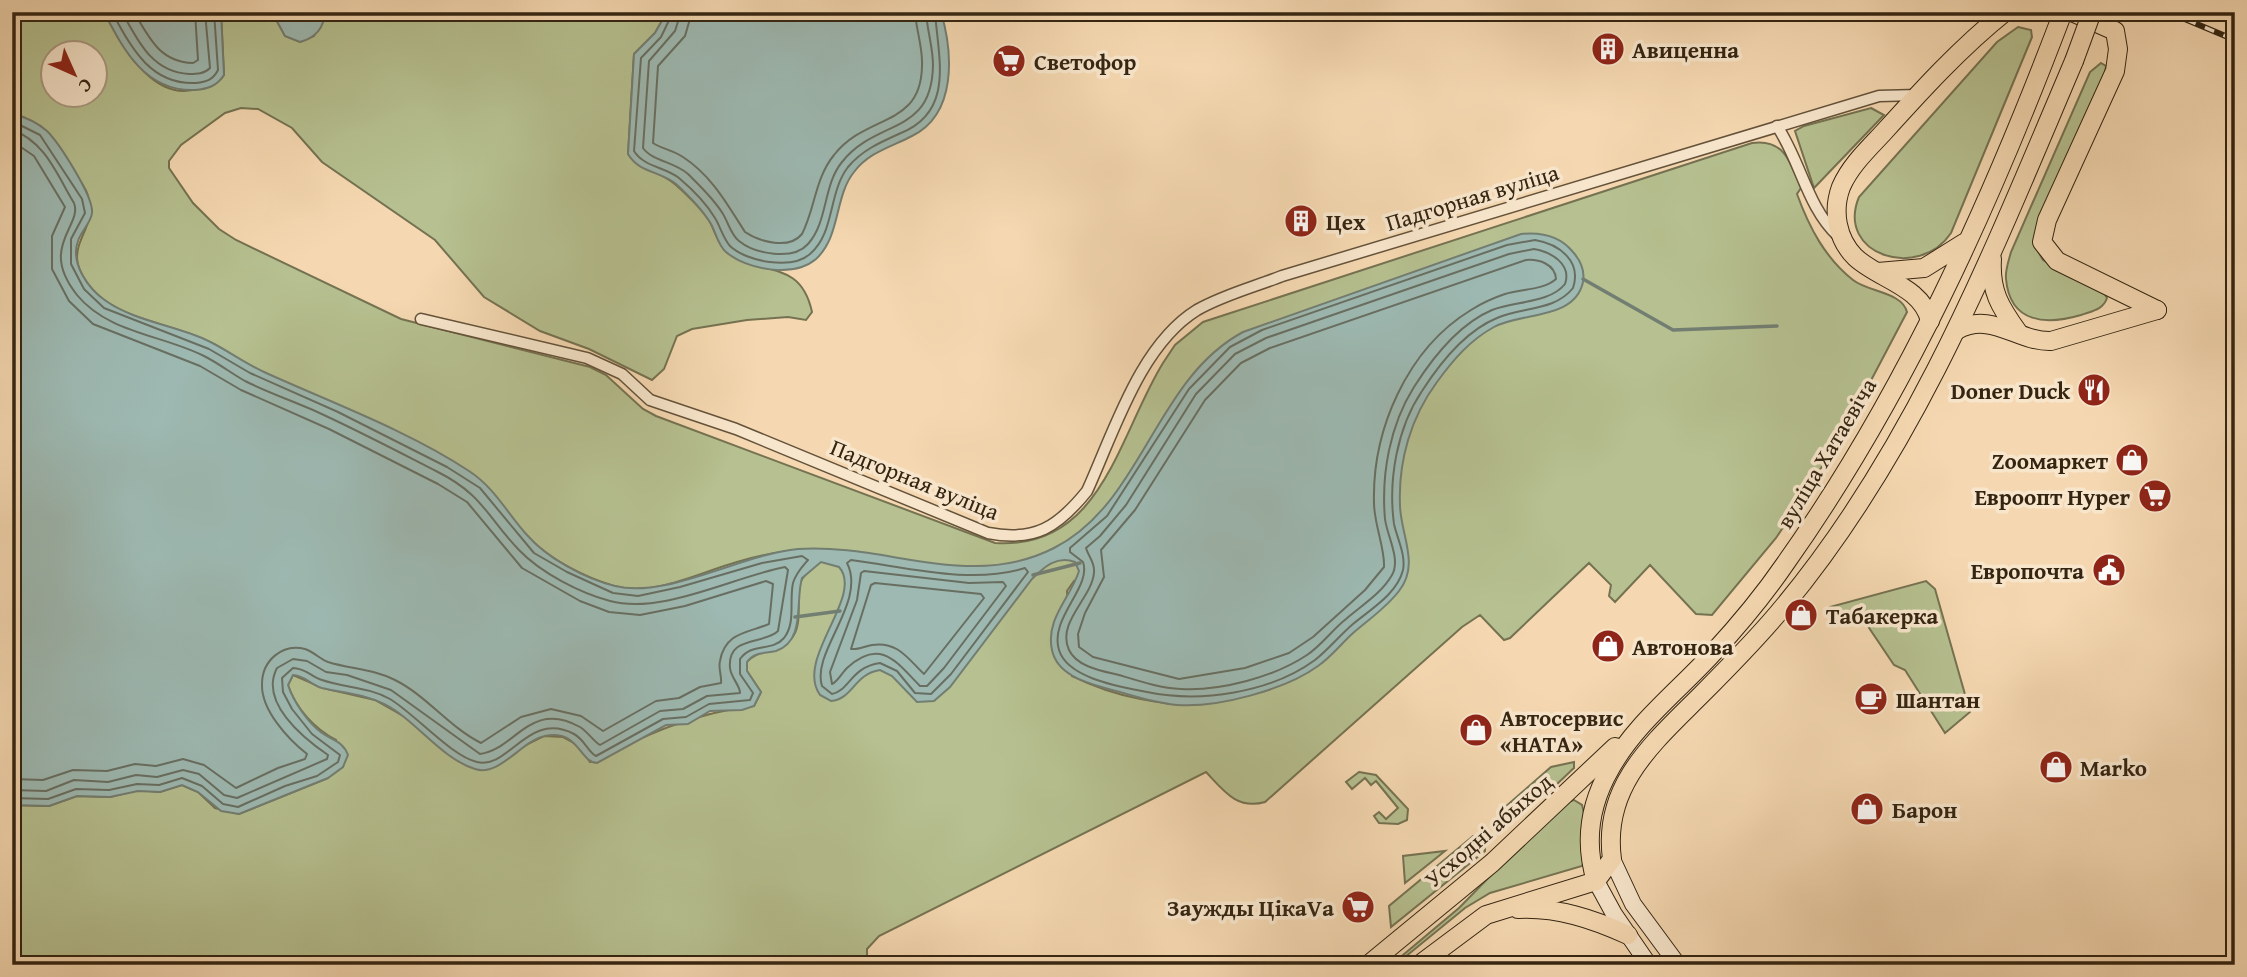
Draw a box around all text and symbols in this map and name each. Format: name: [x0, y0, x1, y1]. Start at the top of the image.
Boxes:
building icon: Авиценна: [1589, 30, 1627, 68]
place label: Авиценна: [1632, 33, 1739, 66]
north arrow: [38, 38, 108, 108]
supermarket icon: Светофор: [990, 42, 1028, 80]
place label: Светофор: [1034, 45, 1136, 78]
text: С: [72, 72, 100, 100]
street label: Падгорная вуліца: [1381, 155, 1563, 239]
building icon: Цех: [1282, 202, 1320, 240]
place label: Цех: [1326, 205, 1365, 238]
restaurant icon: Doner Duck: [2075, 371, 2113, 409]
street label: вуліца Хатаевіча: [1768, 372, 1884, 534]
place label: Doner Duck: [1951, 374, 2071, 407]
street label: Падгорная вуліца: [826, 430, 1004, 528]
shop icon: Zooмаркет: [2113, 441, 2151, 479]
place label: Zooмаркет: [1992, 444, 2109, 477]
supermarket icon: Евроопт Hyper: [2136, 477, 2174, 515]
place label: Евроопт Hyper: [1974, 480, 2130, 513]
public building icon: Европочта: [2090, 551, 2128, 589]
place label: Европочта: [1971, 554, 2084, 587]
shop icon: Табакерка: [1782, 596, 1820, 634]
place label: Табакерка: [1826, 599, 1938, 632]
shop icon: Автонова: [1589, 627, 1627, 665]
place label: Автонова: [1632, 630, 1734, 663]
cafe icon: Шантан: [1852, 680, 1890, 718]
place label: Шантан: [1896, 683, 1980, 716]
place label: Автосервис «НАТА»: [1500, 701, 1624, 760]
shop icon: Автосервис «НАТА»: [1457, 711, 1495, 749]
shop icon: Marko: [2037, 748, 2075, 786]
place label: Marko: [2080, 751, 2147, 784]
street label: Усходні абыход: [1417, 765, 1560, 895]
shop icon: Барон: [1848, 790, 1886, 828]
place label: Барон: [1892, 793, 1957, 826]
supermarket icon: Заужды ЦікаVа: [1339, 888, 1377, 926]
place label: Заужды ЦікаVа: [1167, 891, 1334, 924]

